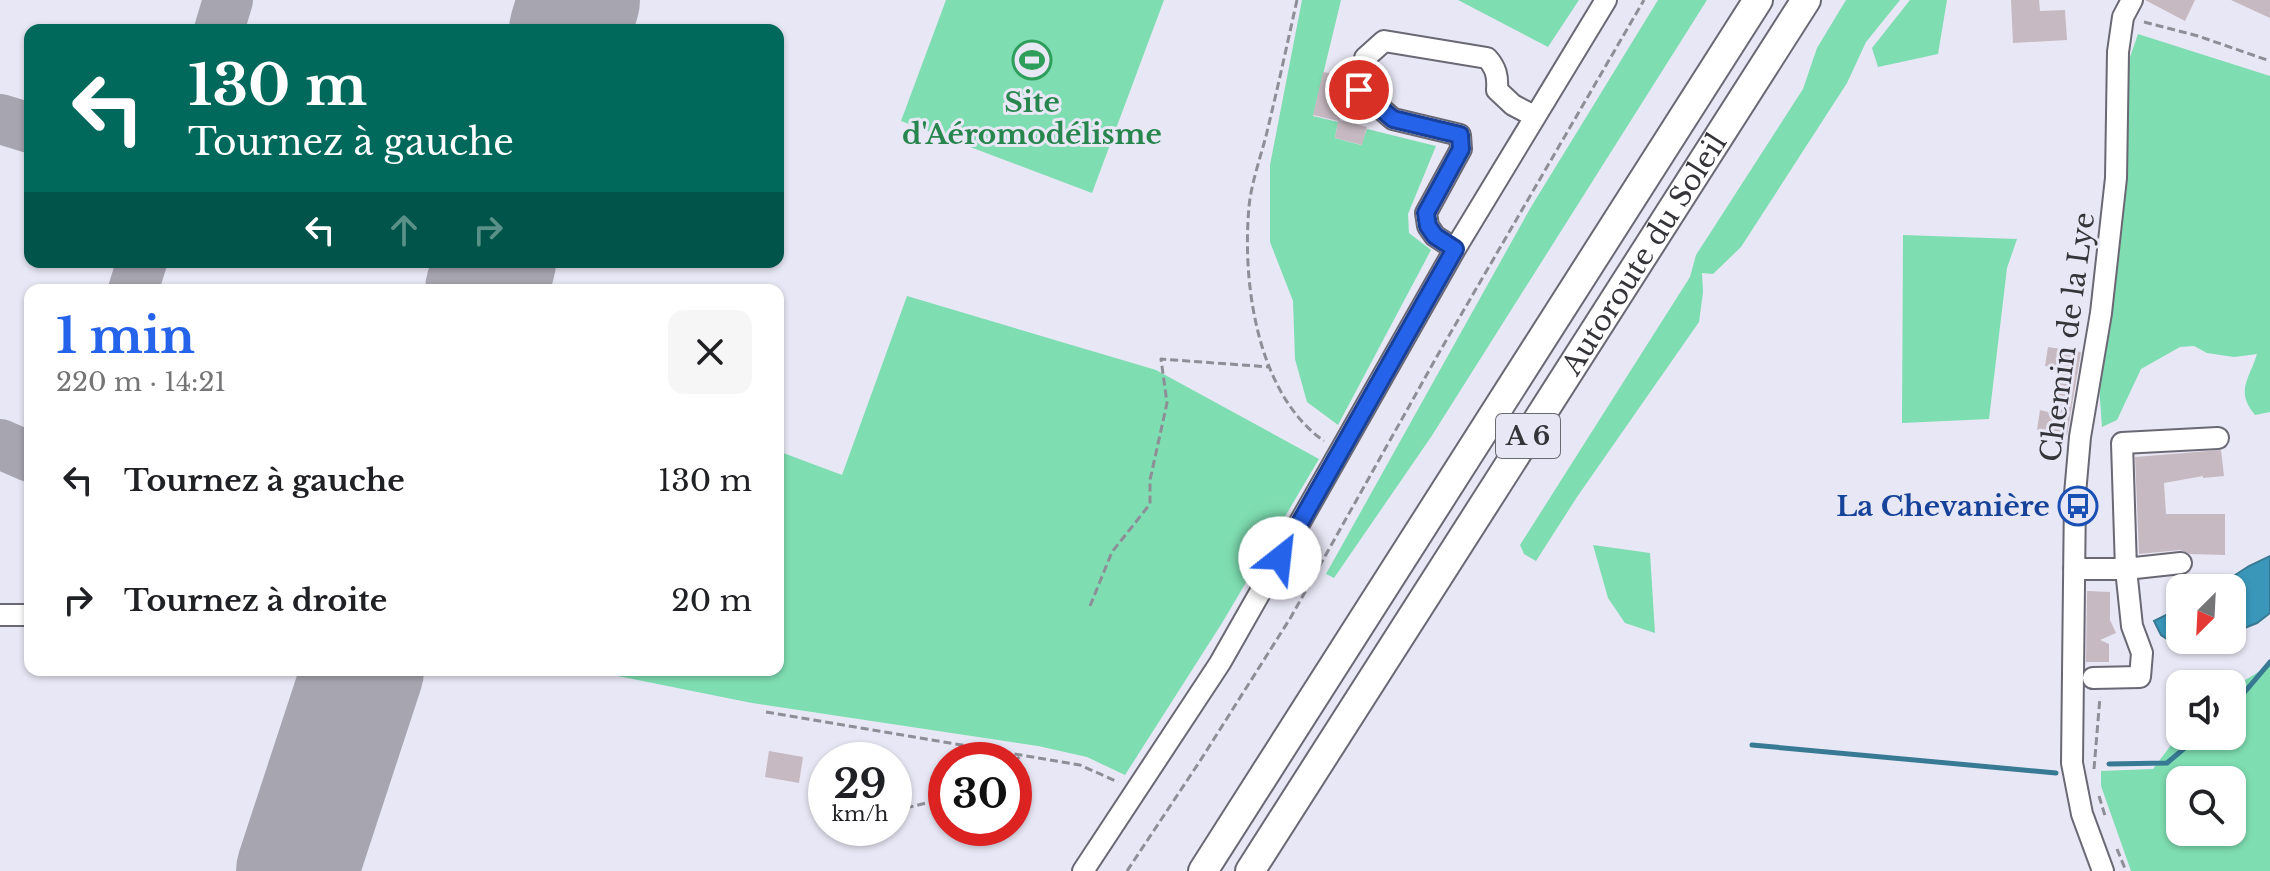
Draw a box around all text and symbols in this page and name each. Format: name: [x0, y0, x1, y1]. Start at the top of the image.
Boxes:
sports icon: Site d'Aéromodélisme: [1011, 39, 1053, 81]
text: 130 m: [188, 51, 367, 120]
icon: left: [56, 56, 160, 160]
pin: [1325, 56, 1393, 124]
icon: arrive: [1337, 68, 1381, 112]
place label: Site d'Aéromodélisme: [902, 85, 1162, 152]
text: Tournez à gauche: [188, 120, 514, 165]
street label: Autoroute du Soleil: [1554, 127, 1734, 382]
icon: left: [298, 208, 342, 252]
icon: ahead: [382, 208, 426, 252]
icon: right: [466, 208, 510, 252]
street label: Chemin de la Lye: [2033, 210, 2102, 464]
text: 1 min: [56, 306, 195, 366]
button: close: [668, 310, 752, 394]
text: 220 m · 14:21: [56, 366, 226, 398]
road number: A 6: [1496, 414, 1560, 458]
icon: left: [56, 458, 100, 502]
text: Tournez à gauche: [124, 462, 405, 499]
text: 130 m: [658, 462, 752, 499]
bus stop icon: La Chevanière: [2057, 485, 2099, 527]
place label: La Chevanière: [1836, 489, 2050, 524]
position arrow: [1238, 516, 1322, 600]
north arrow: [2166, 574, 2246, 654]
map controls: [2166, 574, 2246, 846]
icon: right: [56, 578, 100, 622]
text: Tournez à droite: [124, 582, 387, 619]
text: 20 m: [671, 582, 752, 619]
button: sound: [2166, 670, 2246, 750]
speed limit sign: 30: [928, 742, 1032, 846]
text: 29: [834, 759, 887, 809]
button: search: [2166, 766, 2246, 846]
text: km/h: [832, 802, 888, 826]

